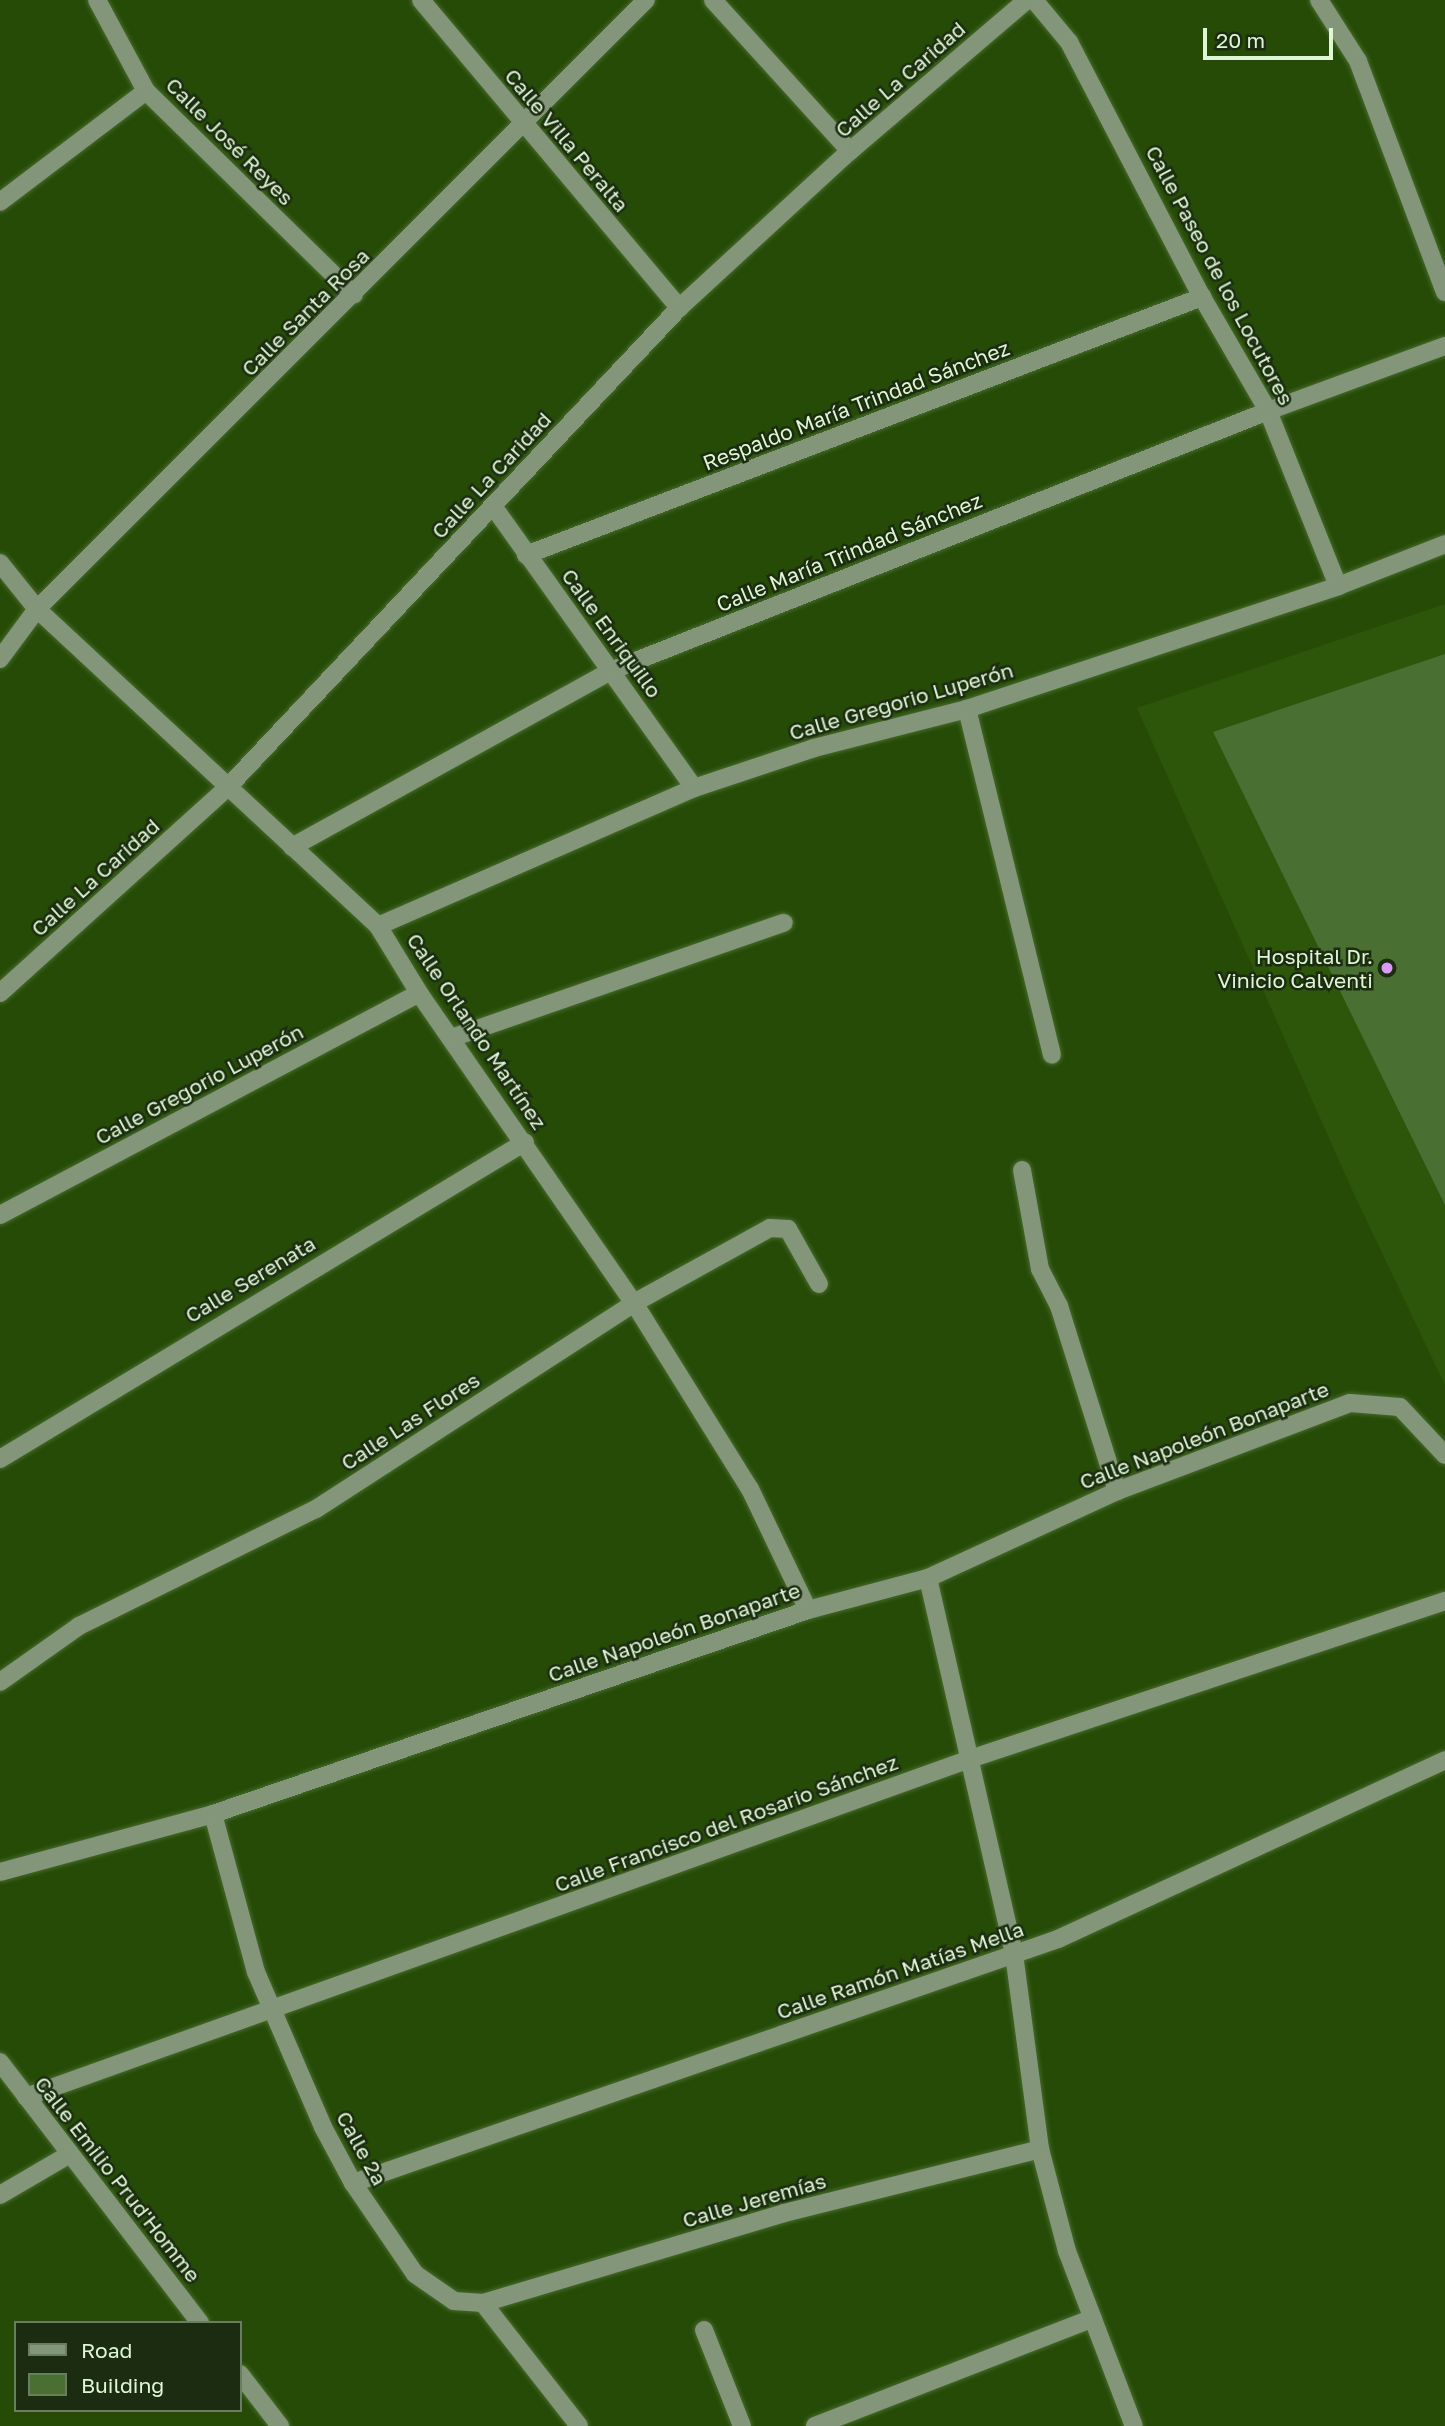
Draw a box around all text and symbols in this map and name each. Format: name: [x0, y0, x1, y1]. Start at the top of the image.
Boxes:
scale bar: [1207, 14, 1336, 58]
street label: Calle La Caridad: [830, 16, 970, 142]
text: 20 m: [1216, 27, 1265, 53]
street label: Calle Villa Peralta: [500, 63, 634, 217]
street label: Calle José Reyes: [161, 72, 299, 210]
street label: Calle Paseo de los Locutores: [1141, 141, 1299, 409]
street label: Calle Santa Rosa: [236, 243, 374, 381]
street label: Respaldo María Trindad Sánchez: [699, 335, 1013, 475]
street label: Calle La Caridad: [426, 407, 556, 543]
street label: Calle María Trindad Sánchez: [713, 487, 985, 617]
street label: Calle Enriquillo: [557, 564, 667, 702]
street label: Calle Gregorio Luperón: [786, 657, 1016, 745]
street label: Calle La Caridad: [26, 813, 164, 941]
street label: Calle Orlando Martínez: [402, 928, 552, 1134]
place label: Hospital Dr. Vinicio Calventi: [1217, 943, 1373, 993]
marker: Hospital Dr. Vinicio Calventi: [1379, 960, 1395, 976]
street label: Calle Gregorio Luperón: [91, 1018, 307, 1150]
street label: Calle Serenata: [180, 1230, 320, 1328]
street label: Calle Las Flores: [336, 1367, 484, 1475]
street label: Calle Napoleón Bonaparte: [1076, 1376, 1332, 1494]
street label: Calle Napoleón Bonaparte: [545, 1577, 803, 1687]
street label: Calle Francisco del Rosario Sánchez: [551, 1749, 901, 1897]
street label: Calle Ramón Matías Mella: [773, 1916, 1027, 2024]
street label: Calle Emilio Prud'Homme: [30, 2071, 206, 2287]
street label: Calle 2a: [331, 2107, 393, 2189]
street label: Calle Jeremías: [679, 2167, 829, 2233]
legend: [14, 2321, 242, 2412]
text: Road: [81, 2337, 132, 2363]
text: Building: [81, 2372, 164, 2398]

